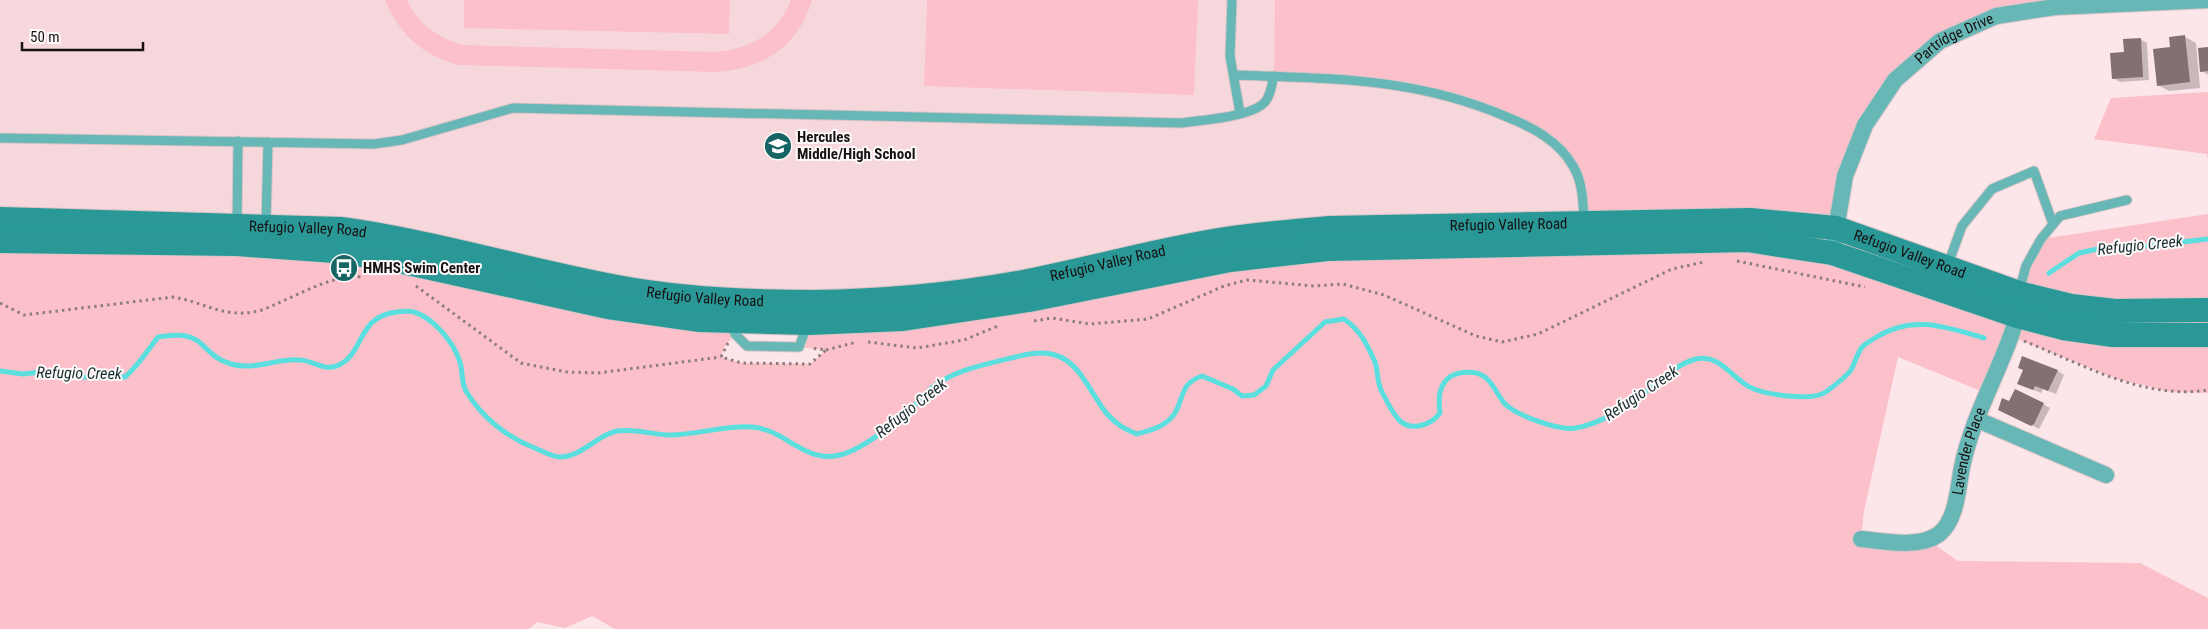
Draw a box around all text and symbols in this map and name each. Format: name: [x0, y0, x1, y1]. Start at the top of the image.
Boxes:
street label: Partridge Drive: [1911, 9, 1996, 68]
scale bar: [22, 20, 144, 52]
text: 50 m: [30, 28, 60, 46]
place label: Hercules Middle/High School: [797, 128, 915, 163]
school or university icon: Hercules Middle/High School: [763, 131, 793, 161]
street label: Refugio Valley Road: [1449, 214, 1568, 235]
street label: Refugio Valley Road: [249, 217, 368, 242]
street label: Refugio Valley Road: [1851, 226, 1968, 282]
water label: Refugio Creek: [2096, 231, 2185, 259]
street label: Refugio Valley Road: [1048, 241, 1167, 285]
bus stop icon: HMHS Swim Center: [329, 253, 359, 283]
place label: HMHS Swim Center: [363, 259, 480, 277]
street label: Refugio Valley Road: [645, 283, 764, 310]
water label: Refugio Creek: [1600, 361, 1683, 425]
water label: Refugio Creek: [36, 363, 123, 383]
water label: Refugio Creek: [871, 374, 951, 442]
street label: Lavender Place: [1949, 405, 1989, 497]

